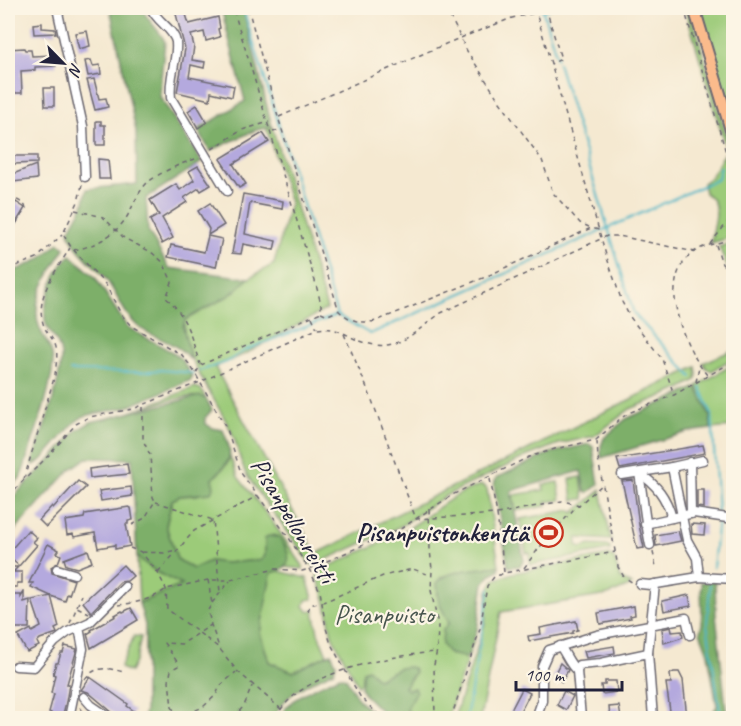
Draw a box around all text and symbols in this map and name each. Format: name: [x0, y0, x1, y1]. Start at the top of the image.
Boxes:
north arrow: [33, 33, 93, 93]
text: N: [63, 60, 87, 80]
street label: Pisanpellonreitti: [243, 451, 346, 592]
place label: Pisanpuistonkenttä: [356, 516, 531, 549]
sports icon: Pisanpuistonkenttä: [533, 516, 565, 548]
park label: Pisanpuisto: [334, 598, 436, 631]
scale bar: [516, 654, 622, 692]
text: 100 m: [525, 664, 566, 686]

